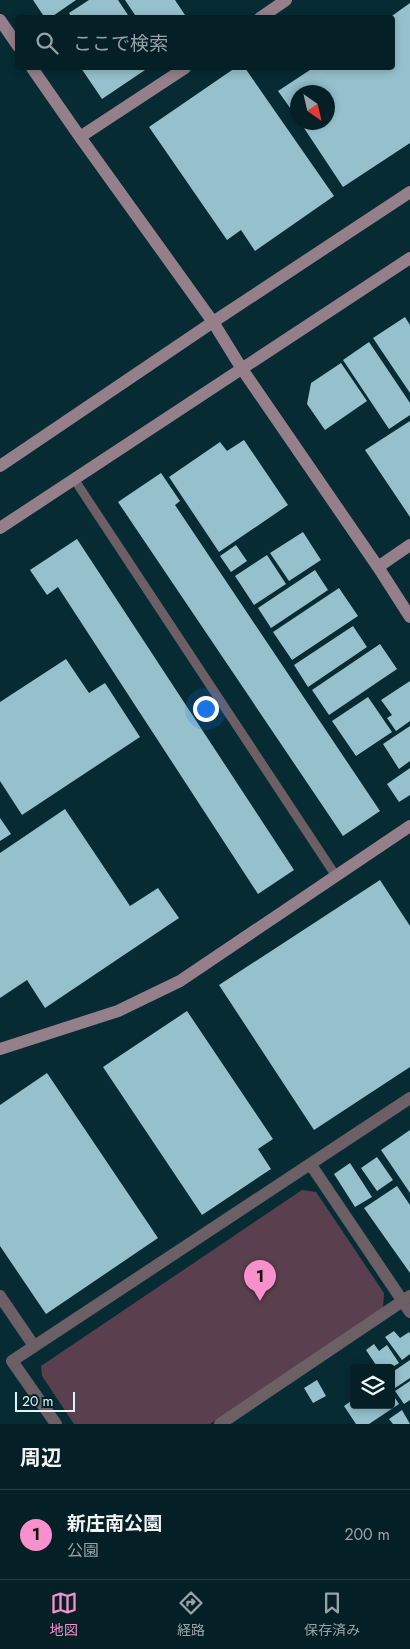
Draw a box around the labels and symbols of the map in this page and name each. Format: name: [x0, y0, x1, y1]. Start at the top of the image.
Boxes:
north arrow: [290, 85, 335, 130]
your location: [193, 696, 219, 722]
pin: 1: [244, 1260, 276, 1301]
scale bar: [15, 1389, 75, 1412]

